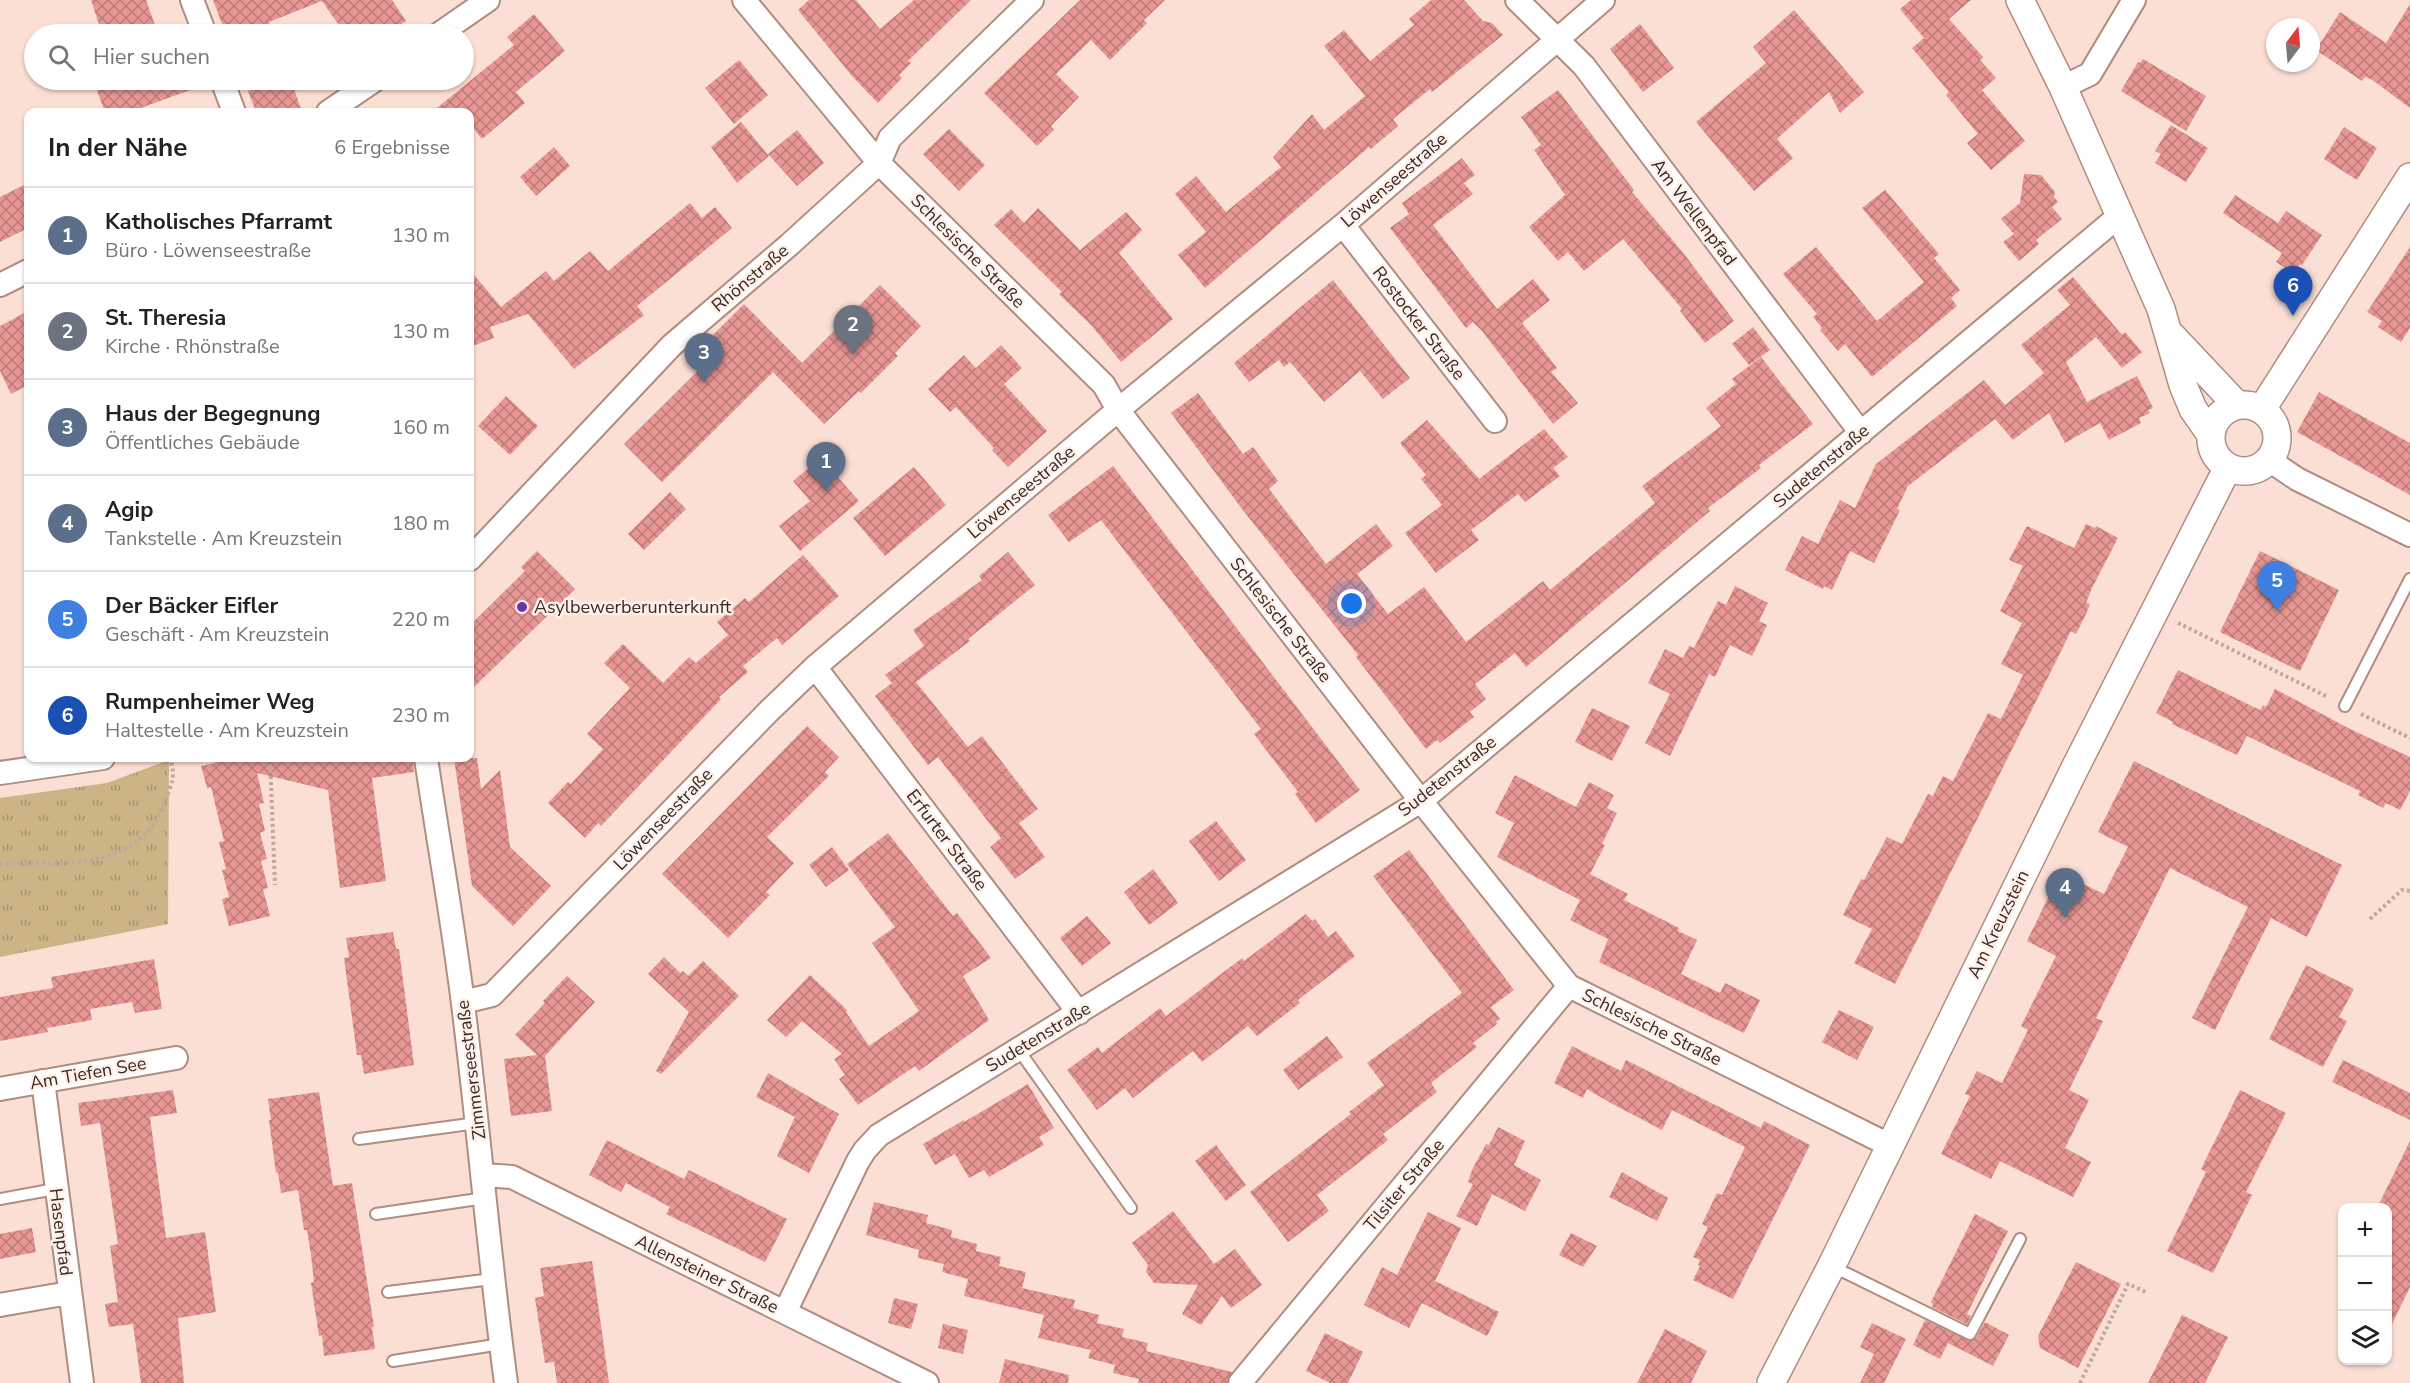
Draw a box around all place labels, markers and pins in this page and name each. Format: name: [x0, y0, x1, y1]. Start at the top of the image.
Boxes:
pin: 6: [2274, 266, 2312, 316]
pin: 2: [834, 306, 872, 355]
pin: 3: [684, 334, 724, 383]
pin: 1: [806, 442, 846, 492]
pin: 5: [2258, 562, 2296, 611]
place label: Asylbewerberunterkunft: [534, 595, 732, 619]
marker: Asylbewerberunterkunft: [515, 600, 529, 614]
pin: 4: [2046, 868, 2084, 918]

